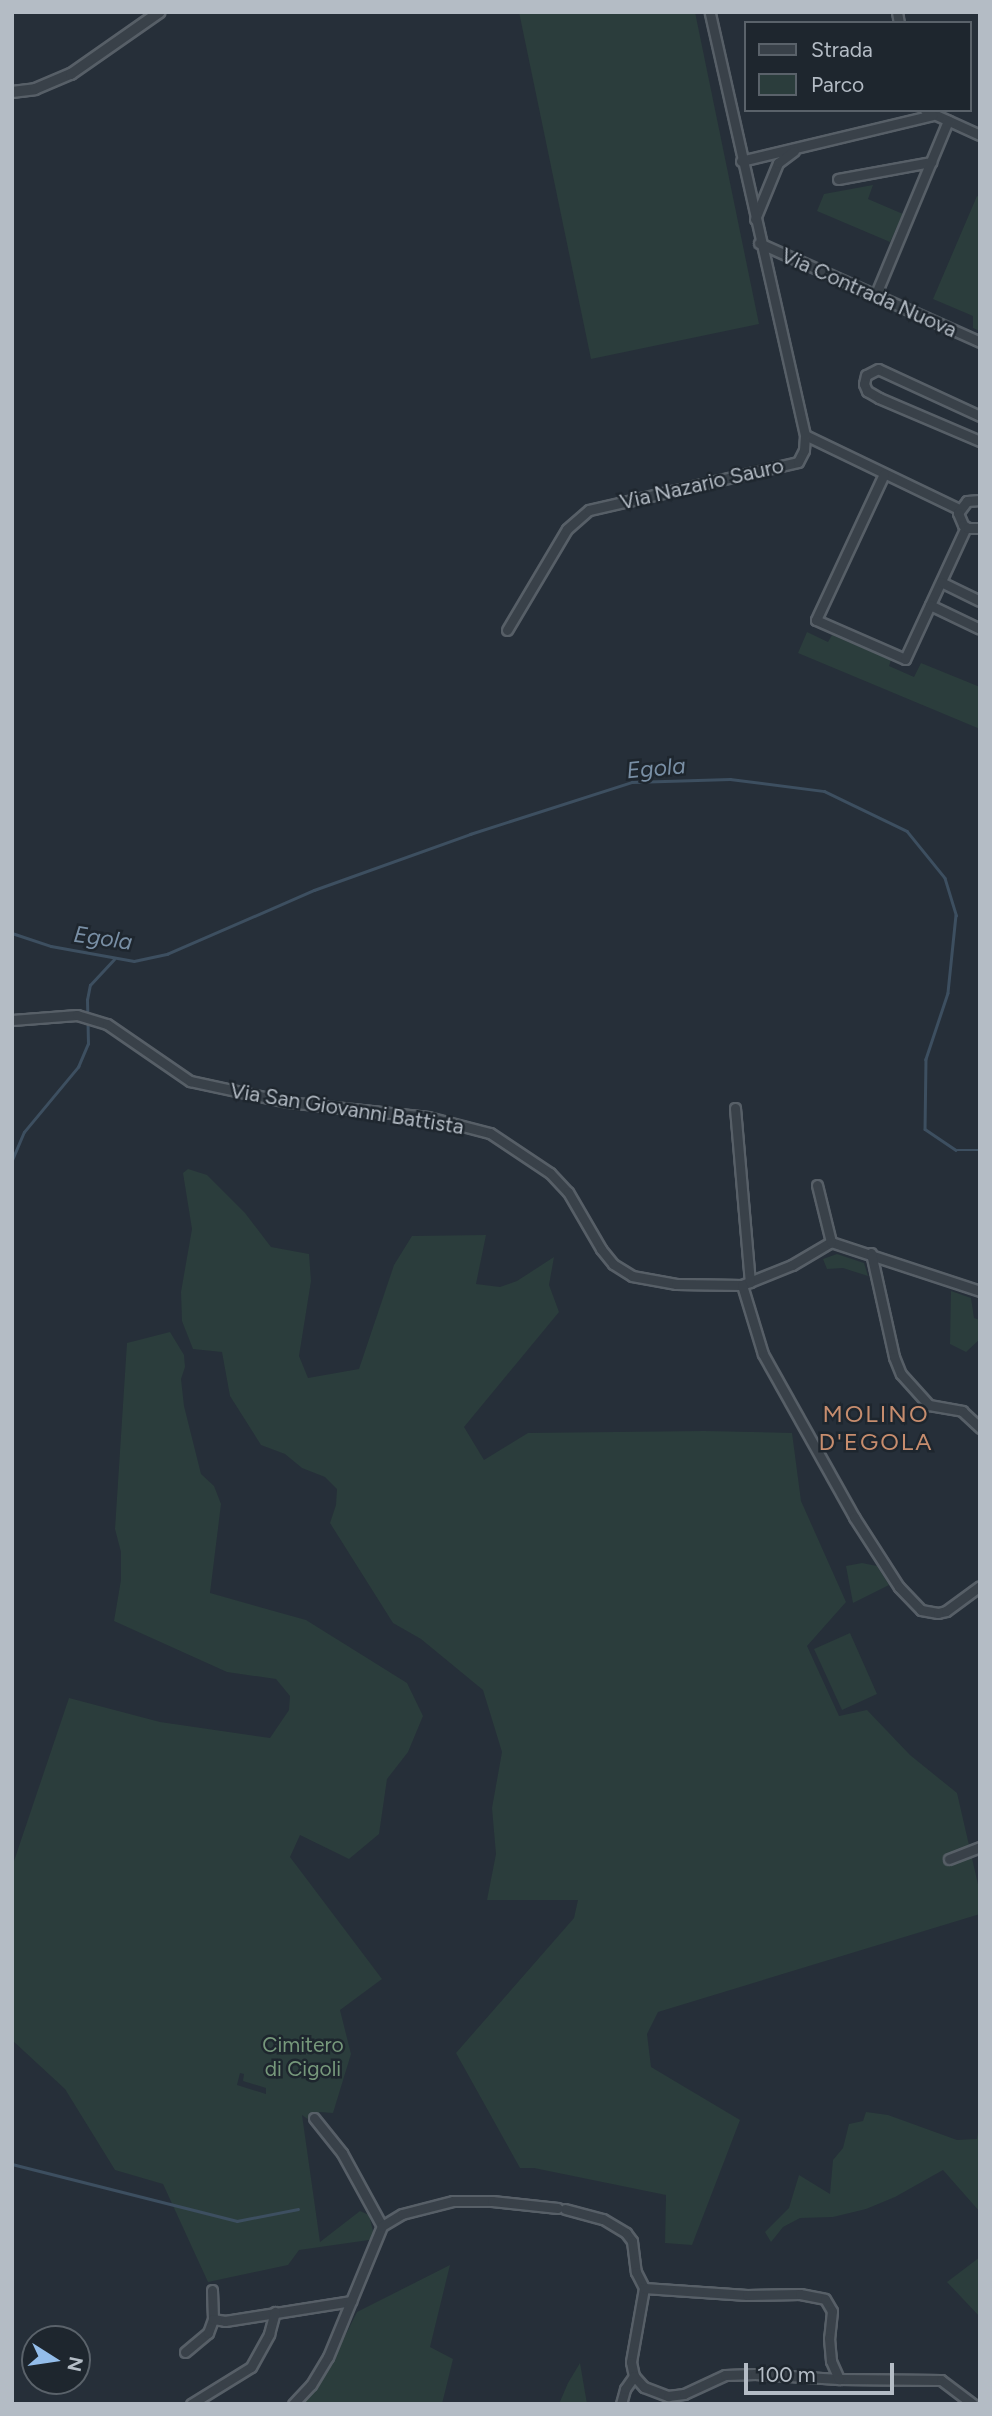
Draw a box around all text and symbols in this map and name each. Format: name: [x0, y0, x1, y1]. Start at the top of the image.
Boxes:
legend: [744, 21, 971, 112]
text: Strada: [811, 37, 873, 62]
text: Parco: [811, 72, 864, 97]
street label: Via Contrada Nuova: [777, 243, 961, 343]
street label: Via Nazario Sauro: [618, 453, 786, 515]
water label: Egola: [625, 752, 687, 784]
water label: Egola: [72, 920, 134, 956]
street label: Via San Giovanni Battista: [228, 1078, 466, 1140]
district label: MOLINO D'EGOLA: [819, 1400, 933, 1456]
park label: Cimitero di Cigoli: [262, 2032, 344, 2082]
north arrow: [21, 2325, 91, 2395]
scale bar: [747, 2350, 898, 2394]
text: N: [62, 2354, 88, 2374]
text: 100 m: [757, 2362, 816, 2387]

